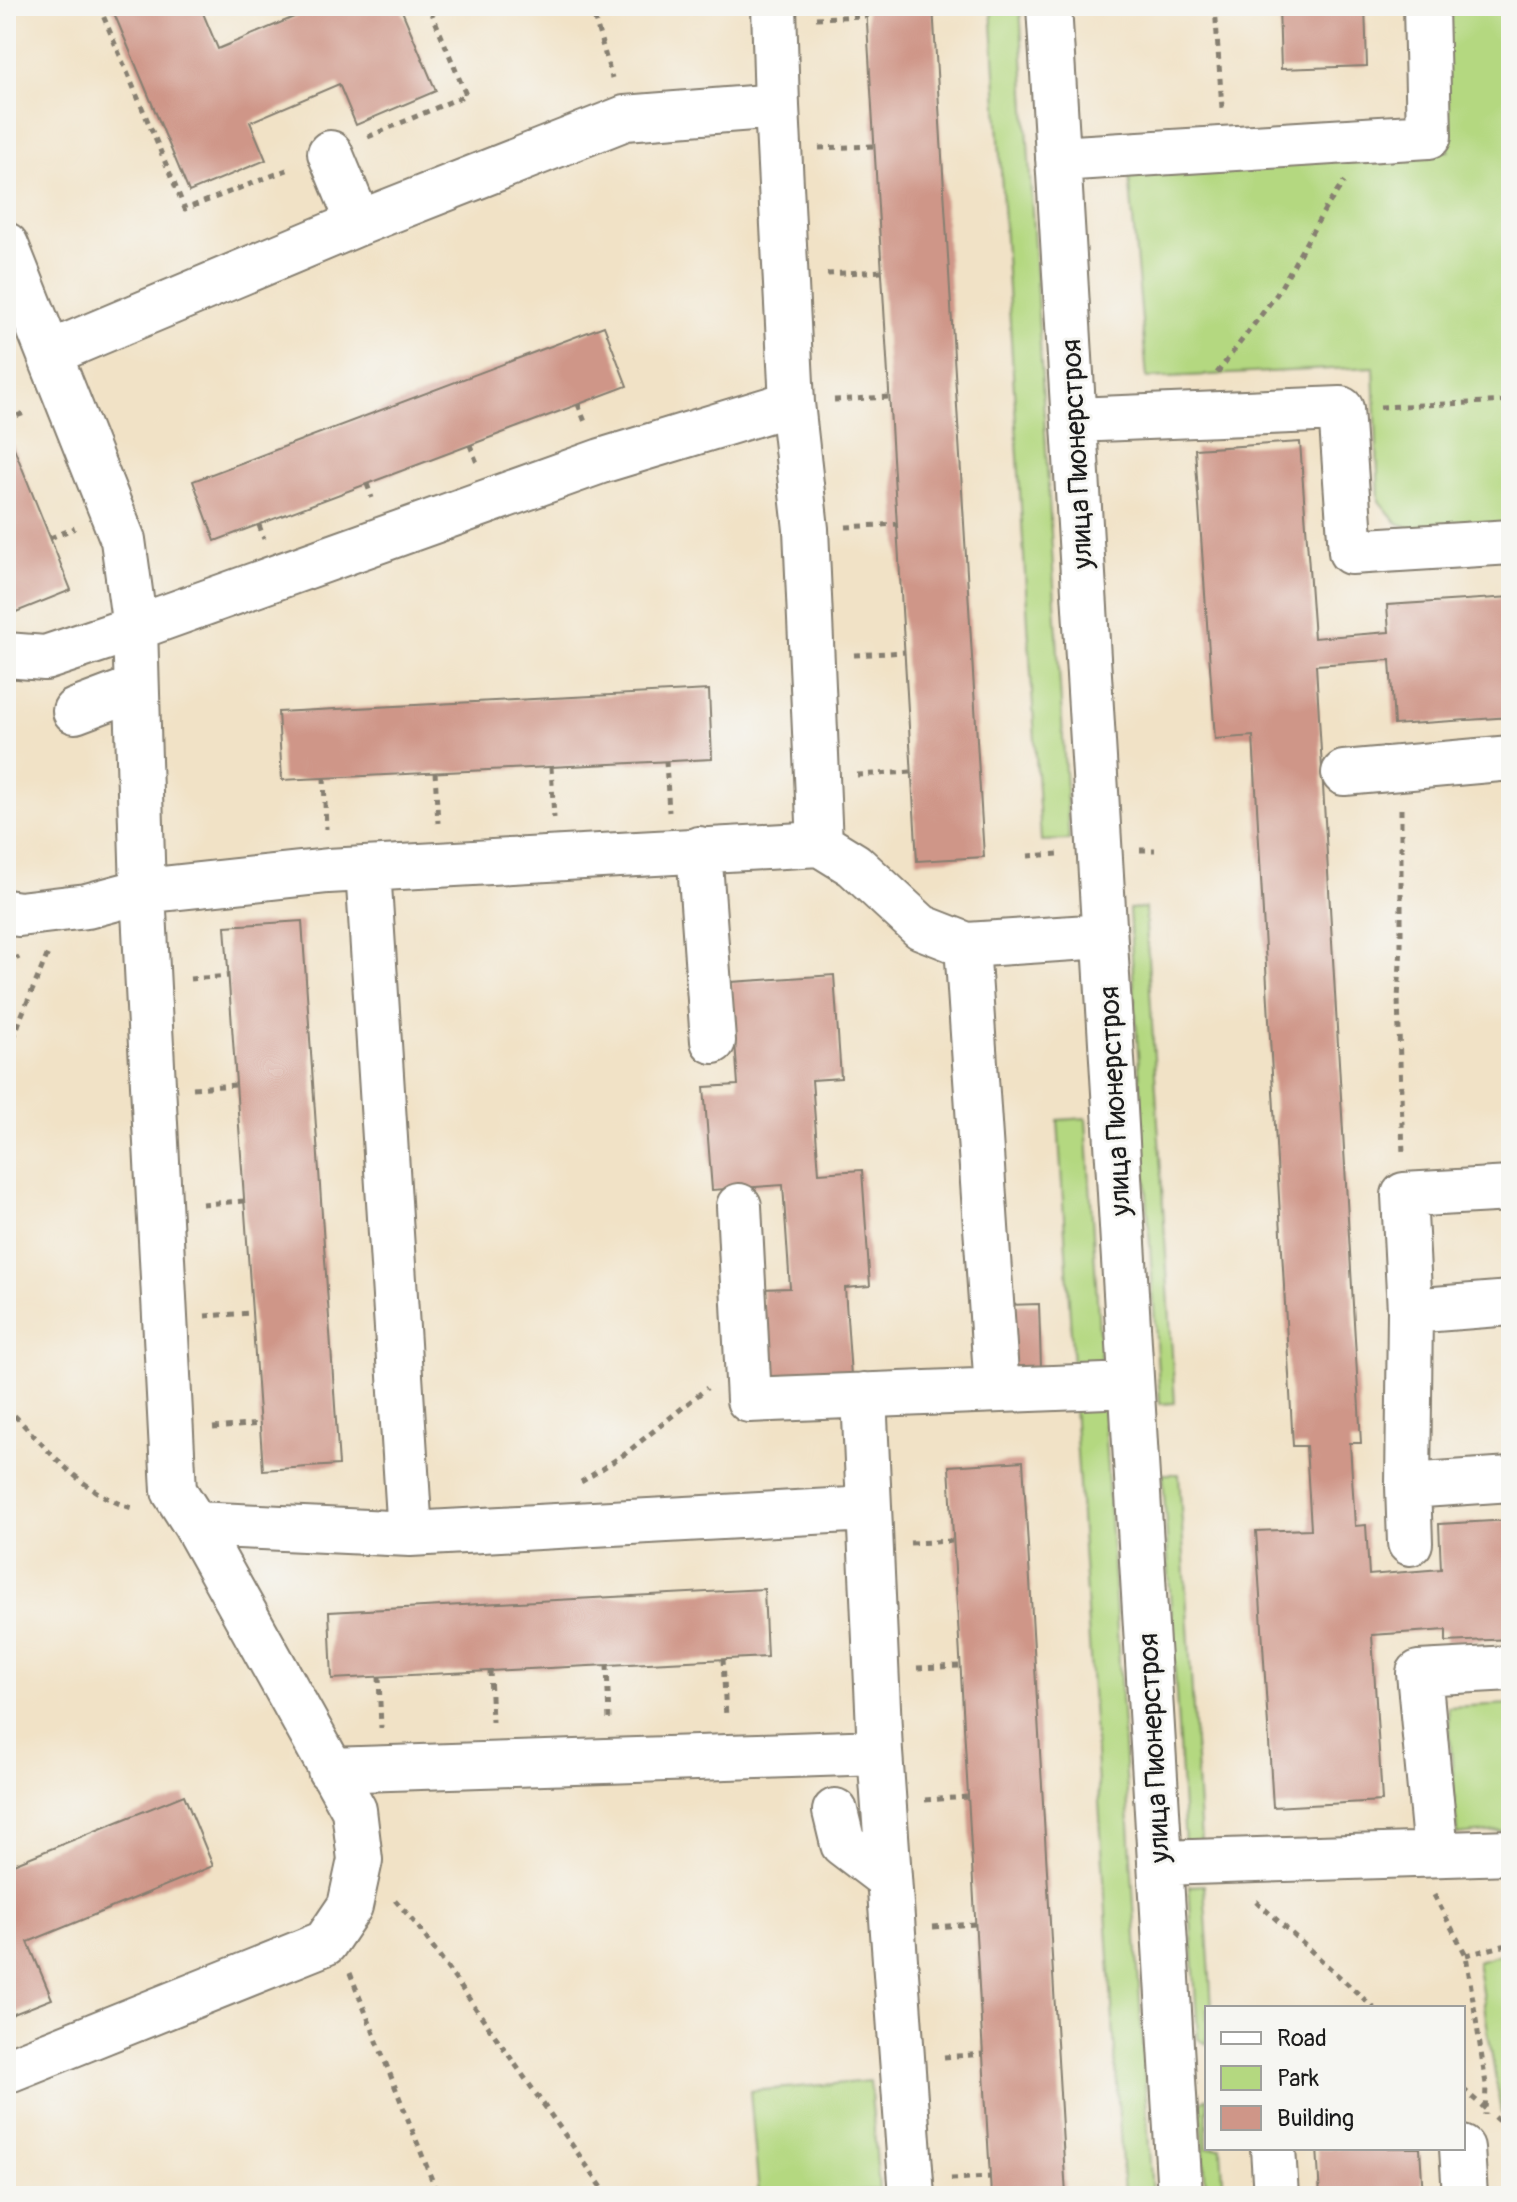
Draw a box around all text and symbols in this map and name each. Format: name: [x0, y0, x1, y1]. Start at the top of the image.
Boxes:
street label: улица Пионерстроя: [1054, 338, 1101, 571]
street label: улица Пионерстроя: [1092, 985, 1139, 1218]
street label: улица Пионерстроя: [1131, 1632, 1178, 1865]
legend: [1205, 2006, 1465, 2150]
text: Road: [1277, 2024, 1327, 2053]
text: Park: [1277, 2064, 1319, 2093]
text: Building: [1277, 2104, 1354, 2133]

